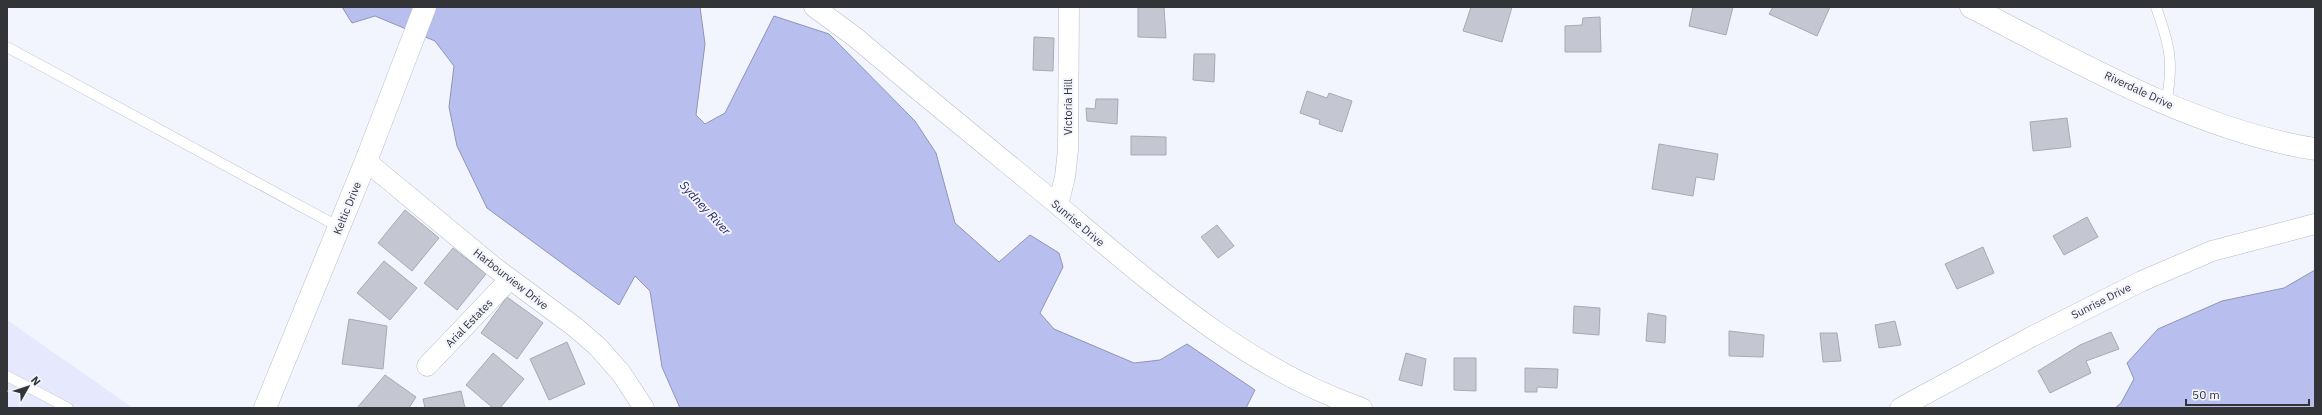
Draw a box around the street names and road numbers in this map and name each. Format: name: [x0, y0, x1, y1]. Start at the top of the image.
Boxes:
street label: Riverdale Drive: [2102, 68, 2176, 112]
street label: Victoria Hill: [1061, 79, 1075, 135]
street label: Keltic Drive: [330, 179, 364, 237]
street label: Sunrise Drive: [1049, 197, 1107, 249]
street label: Harbourview Drive: [471, 245, 551, 313]
street label: Sunrise Drive: [2069, 280, 2133, 322]
street label: Arial Estates: [442, 296, 496, 350]

